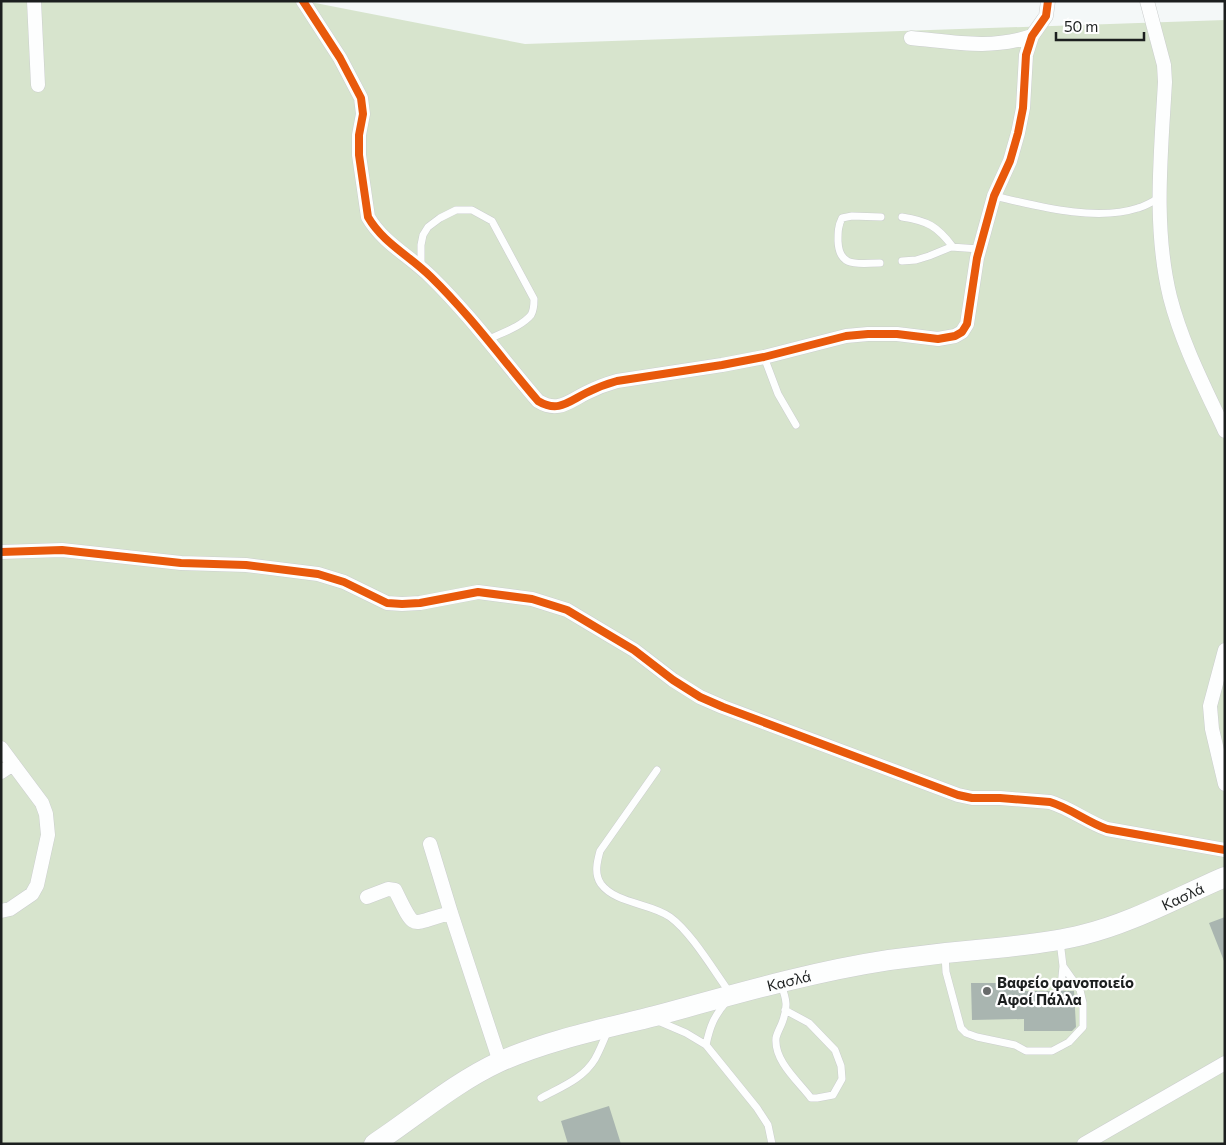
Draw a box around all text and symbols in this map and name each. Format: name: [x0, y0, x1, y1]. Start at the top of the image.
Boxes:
scale bar: [1056, 10, 1144, 42]
text: 50 m: [1064, 17, 1098, 35]
street label: Κασλά: [1158, 879, 1207, 914]
street label: Κασλά: [765, 966, 813, 994]
place label: Βαφείο φανοποιείο Αφοί Πάλλα: [997, 973, 1134, 1008]
marker: Βαφείο φανοποιείο Αφοί Πάλλα: [981, 985, 993, 997]

